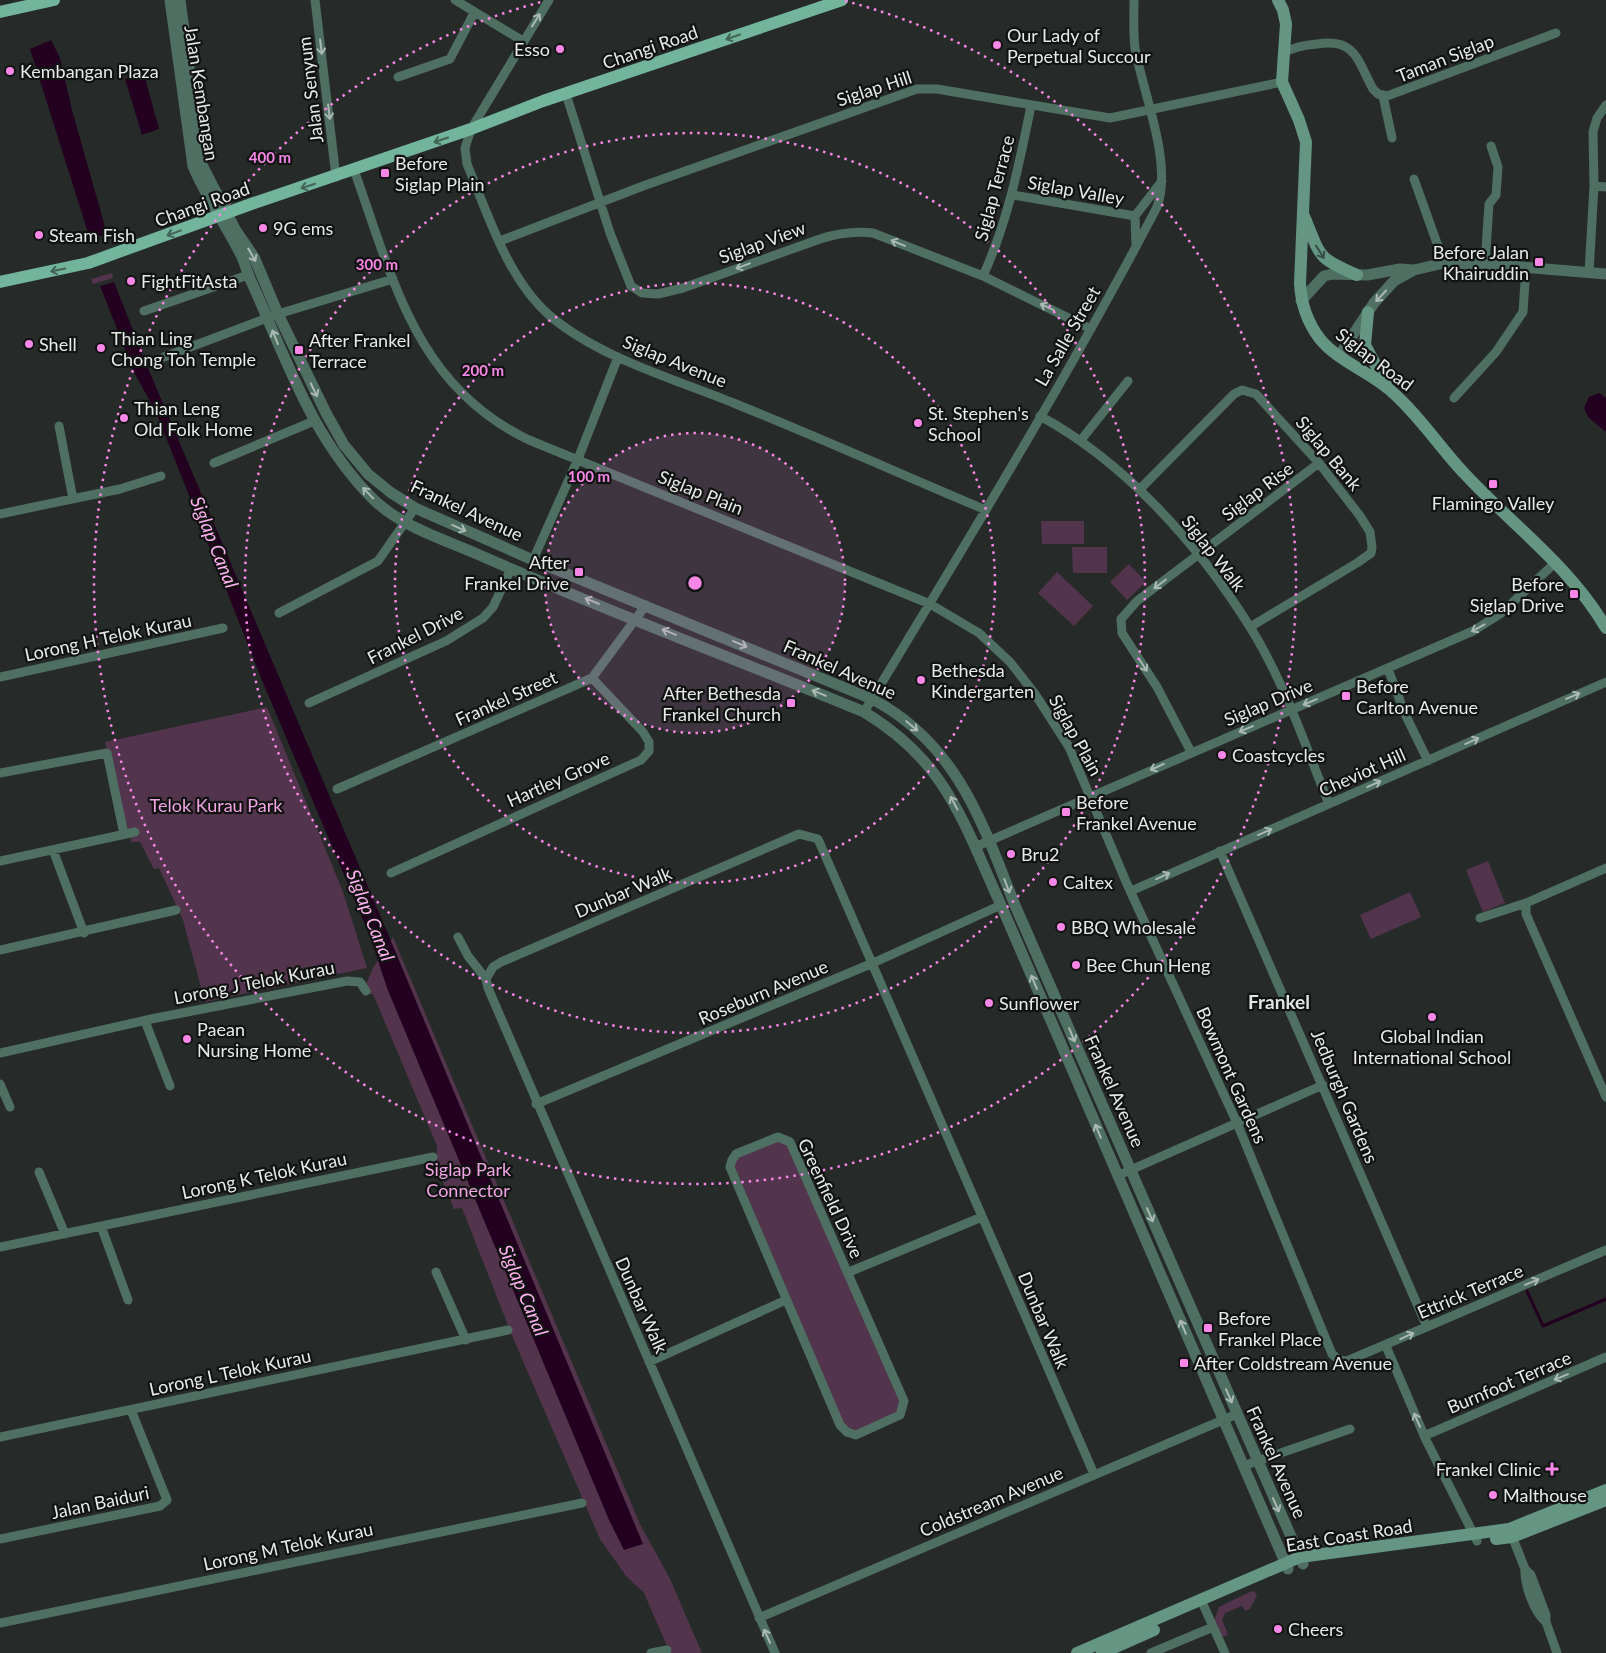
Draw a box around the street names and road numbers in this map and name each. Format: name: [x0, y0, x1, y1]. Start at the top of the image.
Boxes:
street label: Changi Road: [599, 20, 701, 74]
street label: Jalan Kembangan: [180, 24, 224, 162]
street label: Taman Siglap: [1393, 29, 1497, 87]
street label: Jalan Senyum: [293, 35, 327, 145]
street label: Siglap Hill: [834, 66, 914, 110]
street label: Siglap Terrace: [969, 133, 1019, 243]
street label: Siglap Valley: [1026, 171, 1127, 209]
street label: Changi Road: [152, 177, 252, 231]
street label: Siglap View: [716, 216, 808, 268]
street label: La Salle Street: [1030, 282, 1105, 390]
street label: Siglap Road: [1332, 323, 1418, 395]
street label: Siglap Avenue: [620, 330, 730, 392]
street label: Siglap Bank: [1291, 411, 1367, 496]
street label: Siglap Rise: [1217, 457, 1297, 525]
street label: Siglap Plain: [655, 465, 747, 519]
street label: Frankel Avenue: [408, 475, 526, 545]
street label: Siglap Walk: [1177, 510, 1251, 596]
street label: Frankel Drive: [363, 601, 467, 669]
street label: Lorong H Telok Kurau: [23, 609, 193, 665]
street label: Frankel Avenue: [780, 634, 900, 704]
street label: Frankel Street: [452, 666, 561, 730]
street label: Siglap Drive: [1220, 673, 1316, 731]
street label: Siglap Plain: [1045, 690, 1107, 780]
street label: Cheviot Hill: [1315, 743, 1409, 801]
street label: Hartley Grove: [503, 747, 613, 811]
street label: Dunbar Walk: [571, 861, 676, 922]
street label: Roseburn Avenue: [695, 955, 831, 1029]
street label: Lorong J Telok Kurau: [172, 956, 336, 1008]
street label: Bowmont Gardens: [1192, 1003, 1272, 1147]
street label: Jedburgh Gardens: [1307, 1026, 1383, 1166]
street label: Frankel Avenue: [1080, 1031, 1150, 1151]
street label: Greenfield Drive: [794, 1135, 868, 1261]
street label: Lorong K Telok Kurau: [179, 1147, 349, 1203]
street label: Dunbar Walk: [611, 1253, 673, 1357]
street label: Ettrick Terrace: [1414, 1259, 1526, 1323]
street label: Dunbar Walk: [1014, 1268, 1075, 1373]
street label: Lorong L Telok Kurau: [147, 1344, 313, 1400]
street label: Burnfoot Terrace: [1444, 1346, 1574, 1418]
street label: Frankel Avenue: [1242, 1402, 1312, 1522]
street label: Coldstream Avenue: [916, 1461, 1066, 1541]
street label: Jalan Baiduri: [49, 1481, 151, 1523]
street label: East Coast Road: [1284, 1514, 1414, 1556]
street label: Lorong M Telok Kurau: [201, 1517, 375, 1575]

